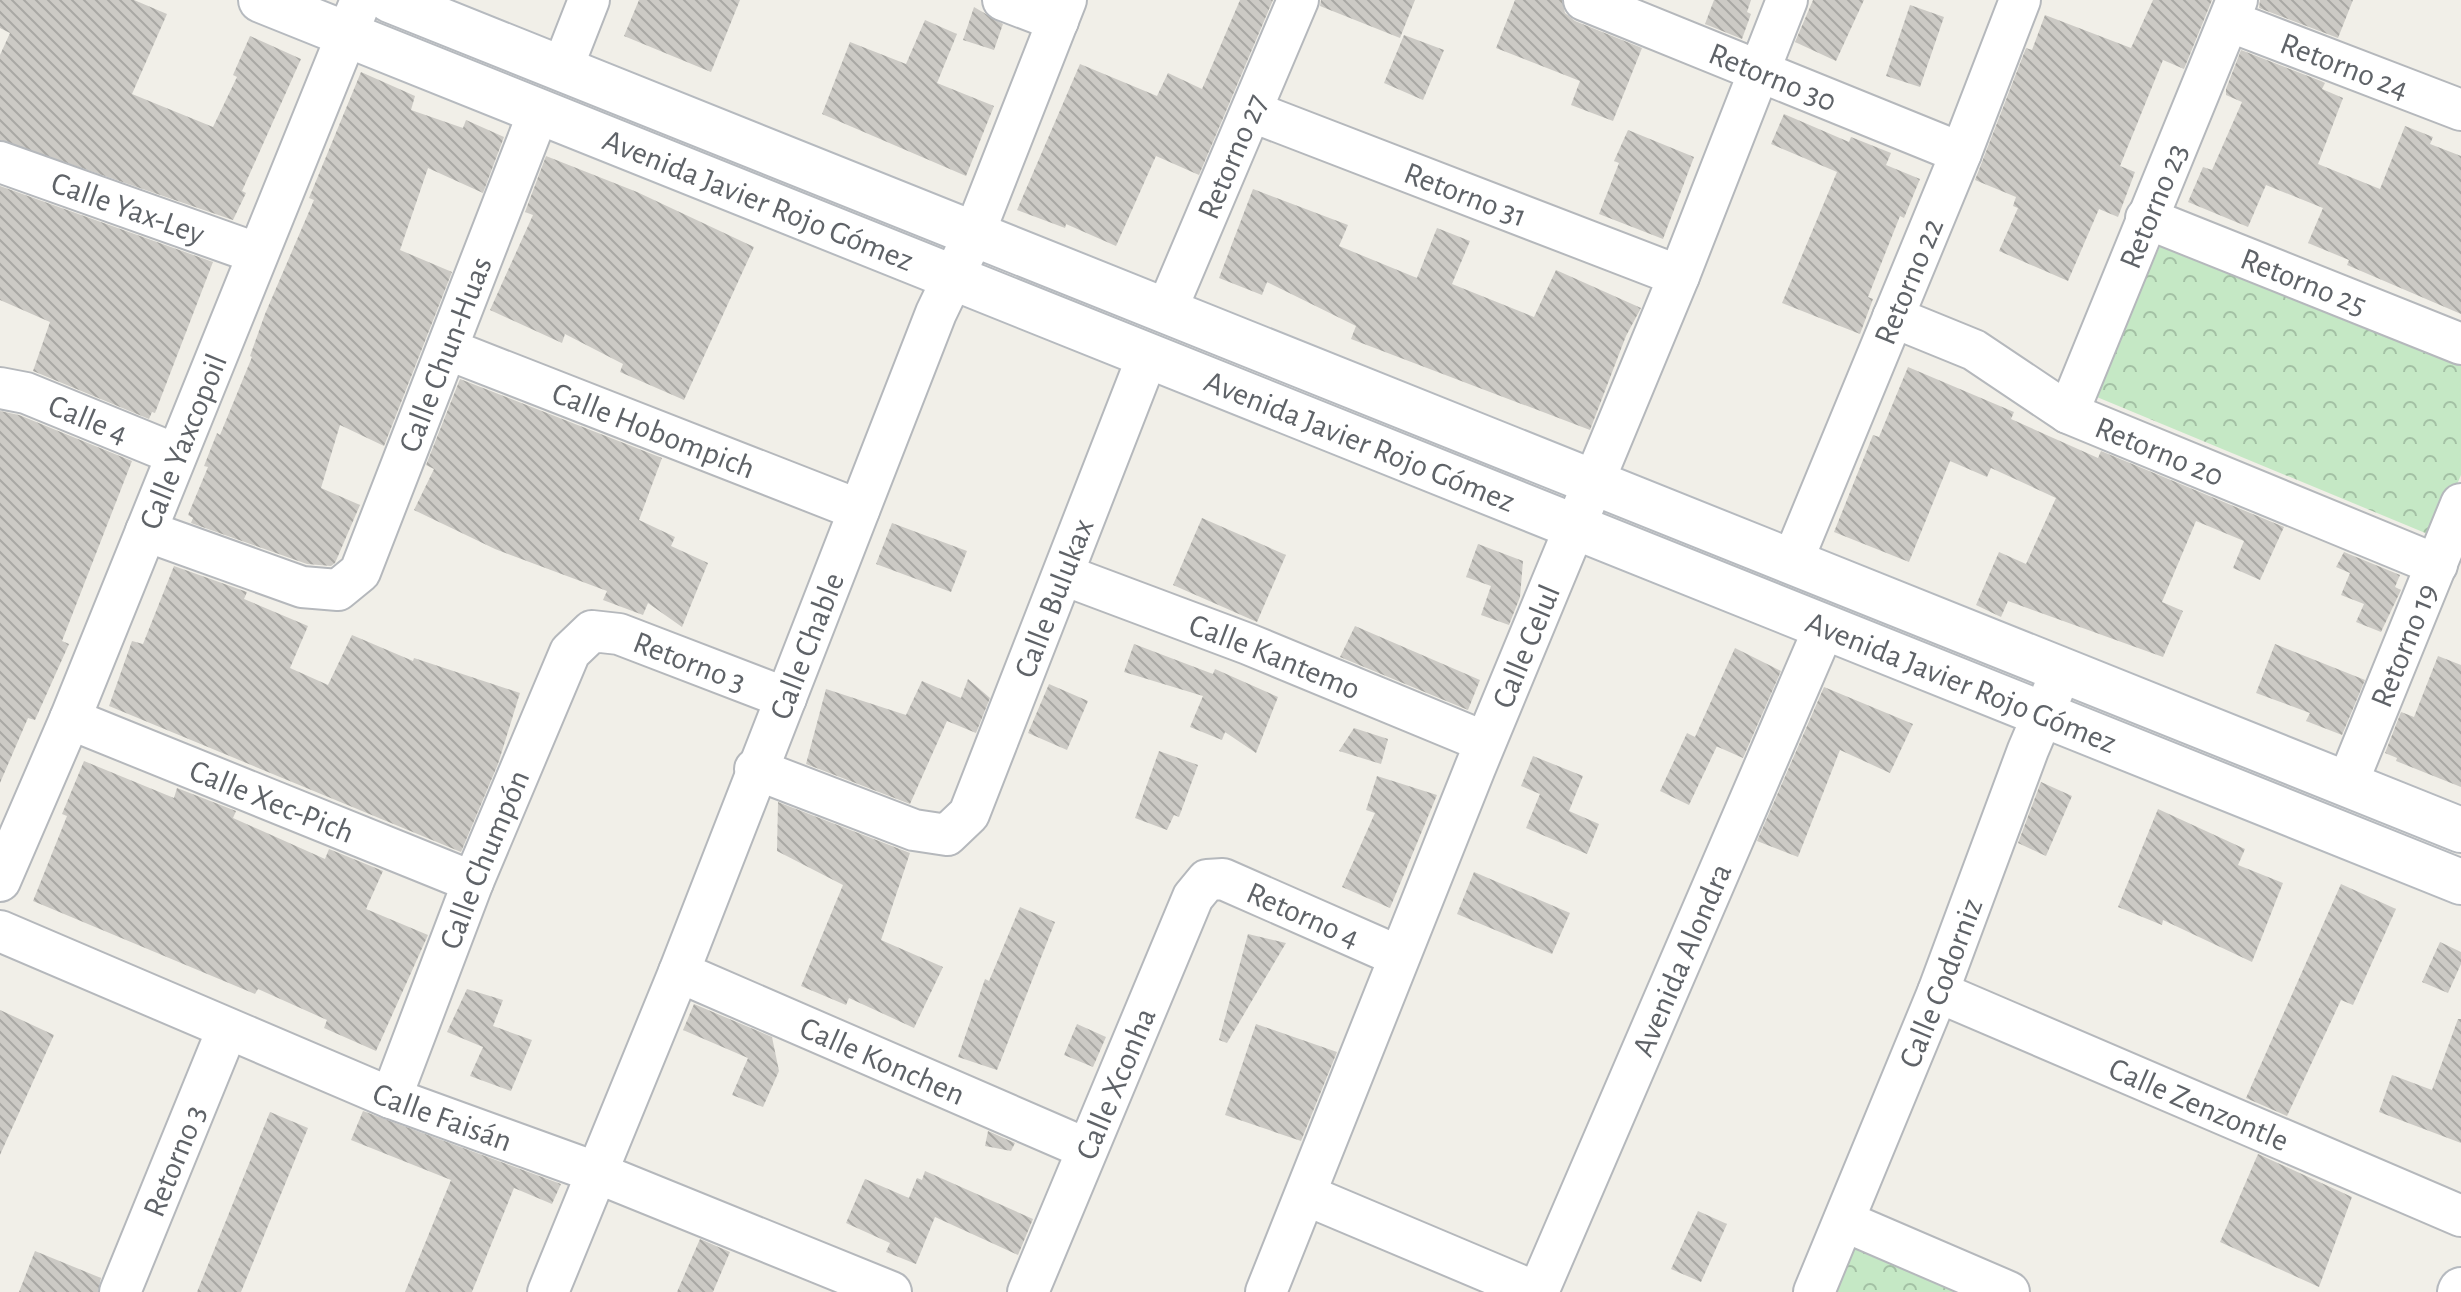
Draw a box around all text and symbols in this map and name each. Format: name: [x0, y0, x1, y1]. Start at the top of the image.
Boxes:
street label: Retorno 24: [2276, 27, 2413, 105]
street label: Retorno 30: [1704, 38, 1841, 118]
street label: Retorno 27: [1192, 90, 1273, 224]
street label: Avenida Javier Rojo Gómez: [598, 124, 918, 277]
street label: Retorno 23: [2114, 139, 2194, 273]
street label: Retorno 31: [1400, 157, 1531, 233]
street label: Calle Yax-Ley: [47, 167, 209, 250]
street label: Retorno 22: [1869, 214, 1949, 349]
street label: Retorno 25: [2236, 243, 2371, 321]
street label: Calle Chun-Huas: [393, 252, 498, 457]
street label: Calle Yaxcopoil: [134, 349, 233, 534]
street label: Avenida Javier Rojo Gómez: [1200, 365, 1519, 518]
street label: Calle Hobompich: [548, 377, 759, 485]
street label: Calle 4: [44, 389, 132, 450]
street label: Retorno 20: [2091, 411, 2228, 492]
street label: Calle Bulukax: [1009, 514, 1100, 682]
street label: Calle Chable: [764, 568, 850, 724]
street label: Retorno 19: [2365, 579, 2444, 712]
street label: Calle Celul: [1487, 580, 1566, 713]
street label: Avenida Javier Rojo Gómez: [1801, 606, 2121, 759]
street label: Calle Kantemo: [1185, 608, 1365, 706]
street label: Retorno 3: [629, 626, 750, 698]
street label: Calle Xec-Pich: [185, 754, 358, 849]
street label: Calle Chumpón: [434, 765, 535, 954]
street label: Avenida Alondra: [1627, 859, 1738, 1061]
street label: Retorno 4: [1242, 877, 1364, 954]
street label: Calle Codorniz: [1894, 894, 1988, 1072]
street label: Calle Xconha: [1070, 1003, 1162, 1164]
street label: Calle Konchen: [795, 1012, 969, 1111]
street label: Calle Zenzontle: [2104, 1052, 2293, 1157]
street label: Calle Faisán: [368, 1077, 516, 1158]
street label: Retorno 3: [138, 1100, 212, 1221]

